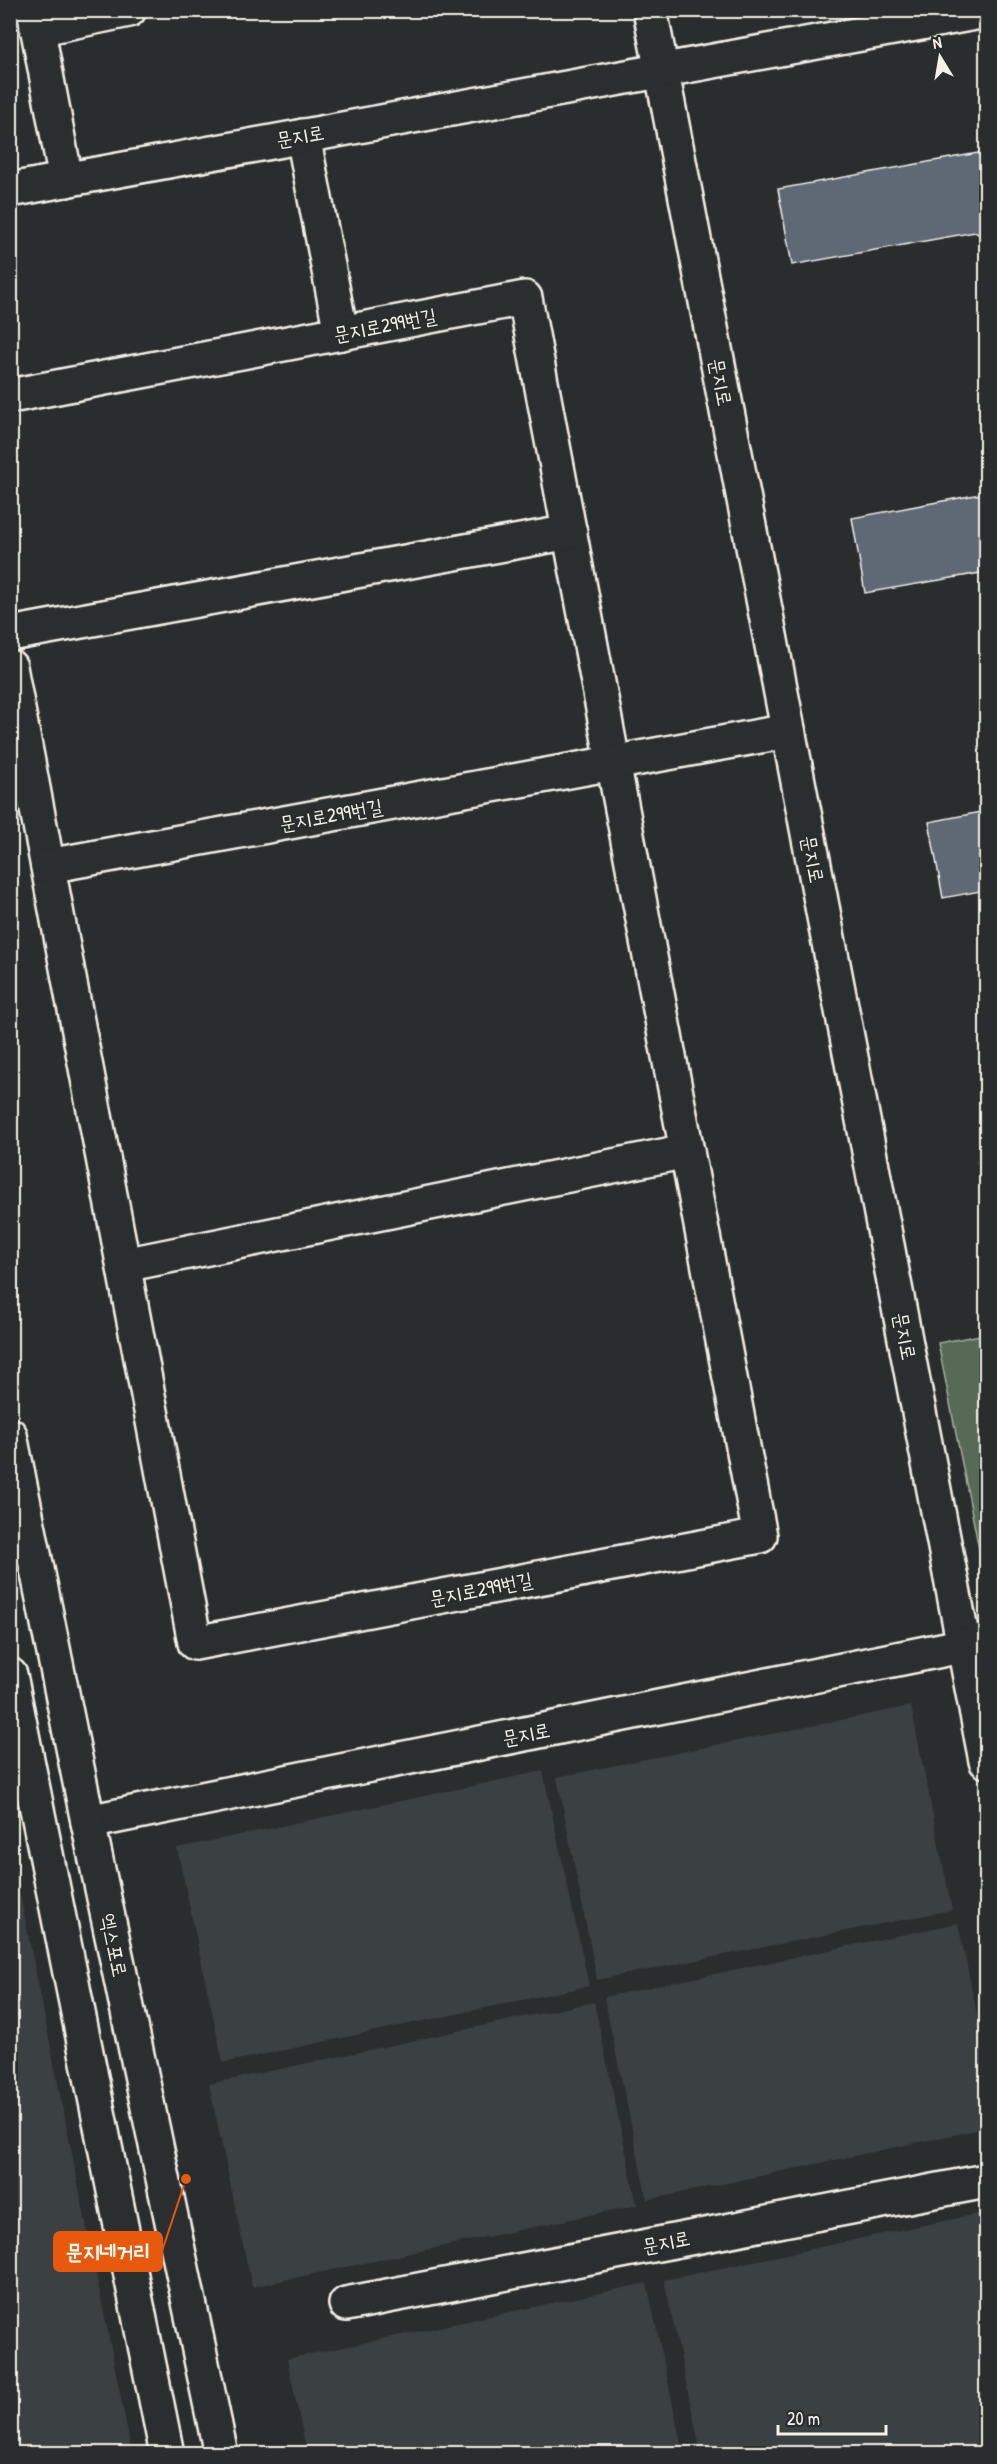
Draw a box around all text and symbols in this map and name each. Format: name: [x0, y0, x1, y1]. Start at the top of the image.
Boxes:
north arrow: [910, 27, 970, 87]
text: N: [931, 31, 944, 54]
street label: 문지로: [274, 118, 326, 153]
street label: 문지로299번길: [331, 301, 439, 348]
street label: 문지로: [704, 356, 739, 408]
street label: 문지로299번길: [277, 792, 385, 837]
street label: 문지로: [796, 833, 831, 885]
street label: 문지로: [888, 1310, 923, 1362]
street label: 문지로299번길: [427, 1565, 535, 1612]
street label: 문지로: [500, 1716, 552, 1751]
street label: 엑스포로: [95, 1911, 134, 1979]
street label: 문지로: [640, 2224, 692, 2259]
callout: 문지네거리: [54, 2232, 162, 2271]
text: 문지네거리: [66, 2237, 150, 2266]
scale bar: [778, 2398, 886, 2436]
text: 20 m: [787, 2406, 820, 2431]

